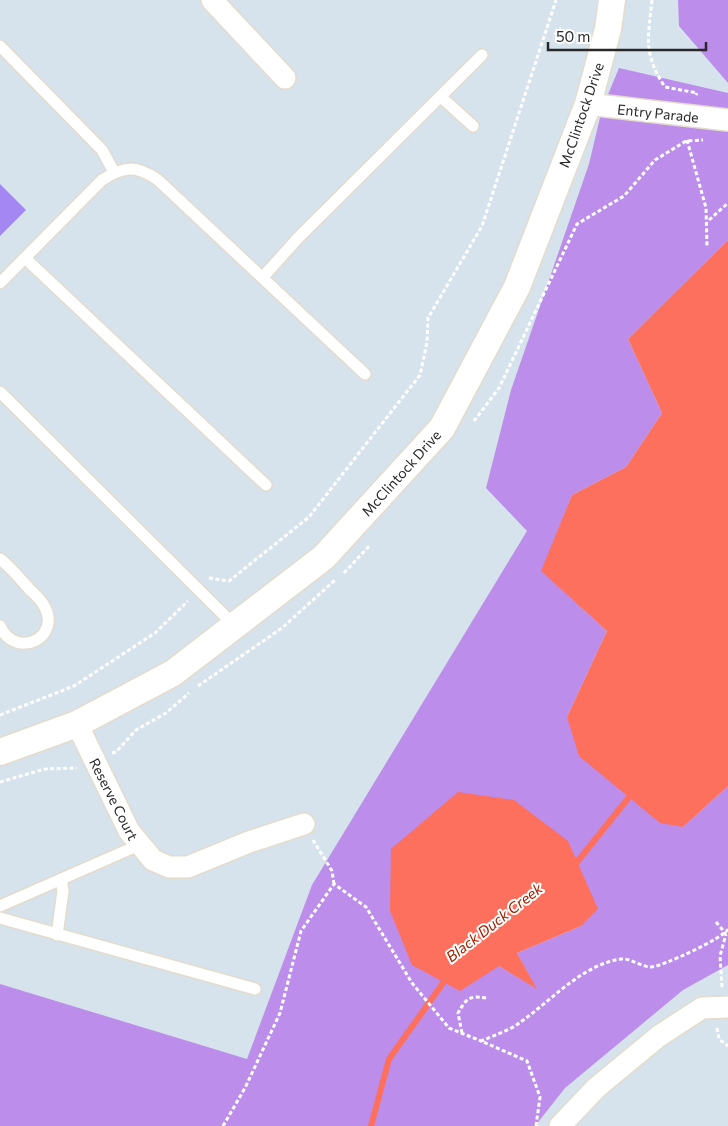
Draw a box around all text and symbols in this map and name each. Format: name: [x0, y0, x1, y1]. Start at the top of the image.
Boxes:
scale bar: [548, 20, 706, 52]
text: 50 m: [556, 27, 590, 45]
street label: McClintock Drive: [555, 60, 607, 170]
street label: Entry Parade: [616, 100, 700, 126]
street label: McClintock Drive: [358, 426, 444, 520]
street label: Reserve Court: [86, 755, 142, 843]
water label: Black Duck Creek: [442, 878, 547, 965]

